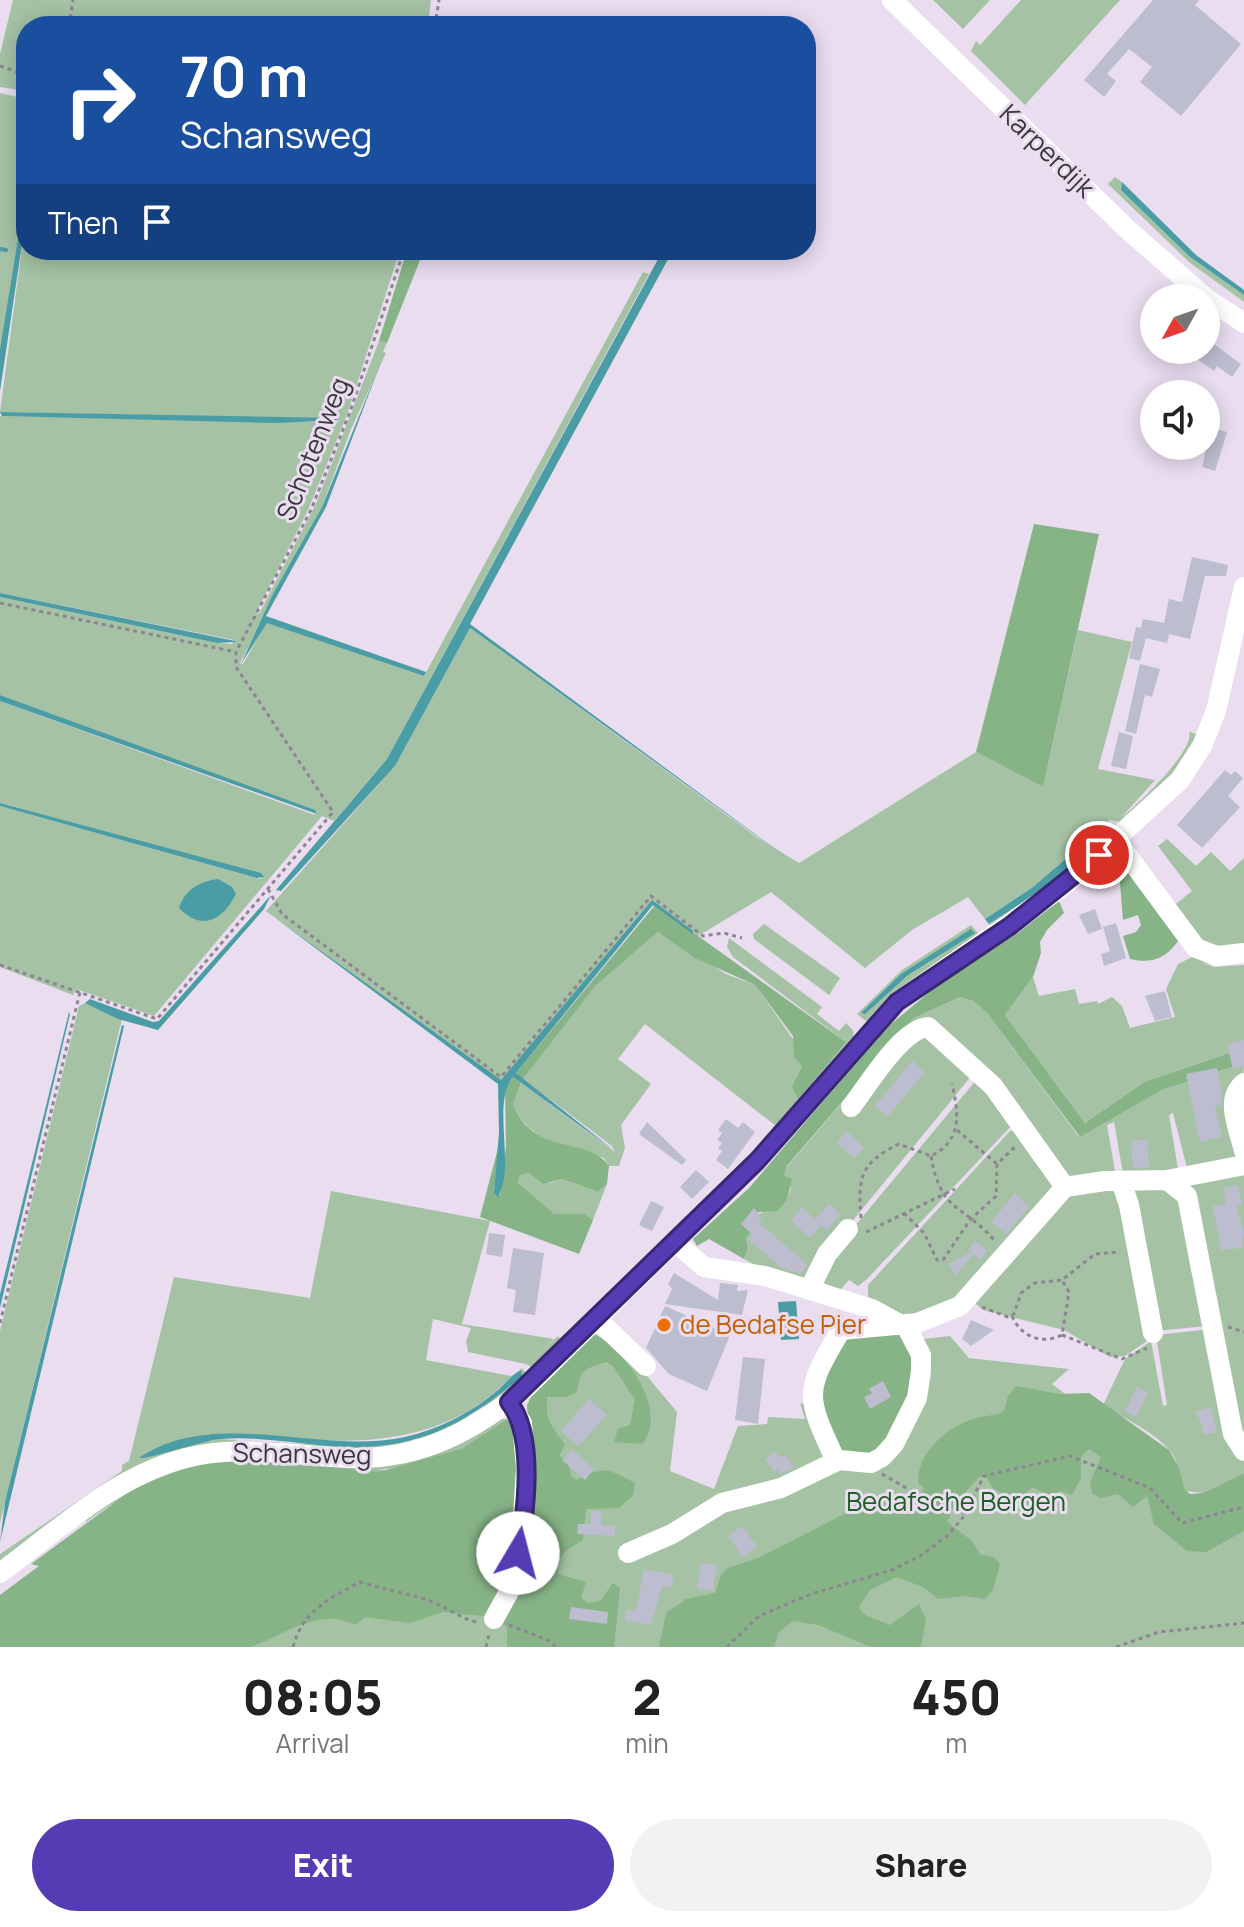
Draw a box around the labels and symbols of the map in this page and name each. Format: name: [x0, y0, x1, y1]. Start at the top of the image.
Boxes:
street label: Karperdijk: [992, 96, 1104, 206]
north arrow: [1140, 284, 1220, 364]
street label: Schotenweg: [267, 372, 357, 526]
pin: [1065, 821, 1133, 889]
place label: de Bedafse Pier: [680, 1306, 866, 1342]
marker: de Bedafse Pier: [655, 1316, 673, 1334]
street label: Schansweg: [232, 1434, 372, 1472]
park label: Bedafsche Bergen: [846, 1483, 1066, 1519]
position arrow: [476, 1511, 560, 1595]

